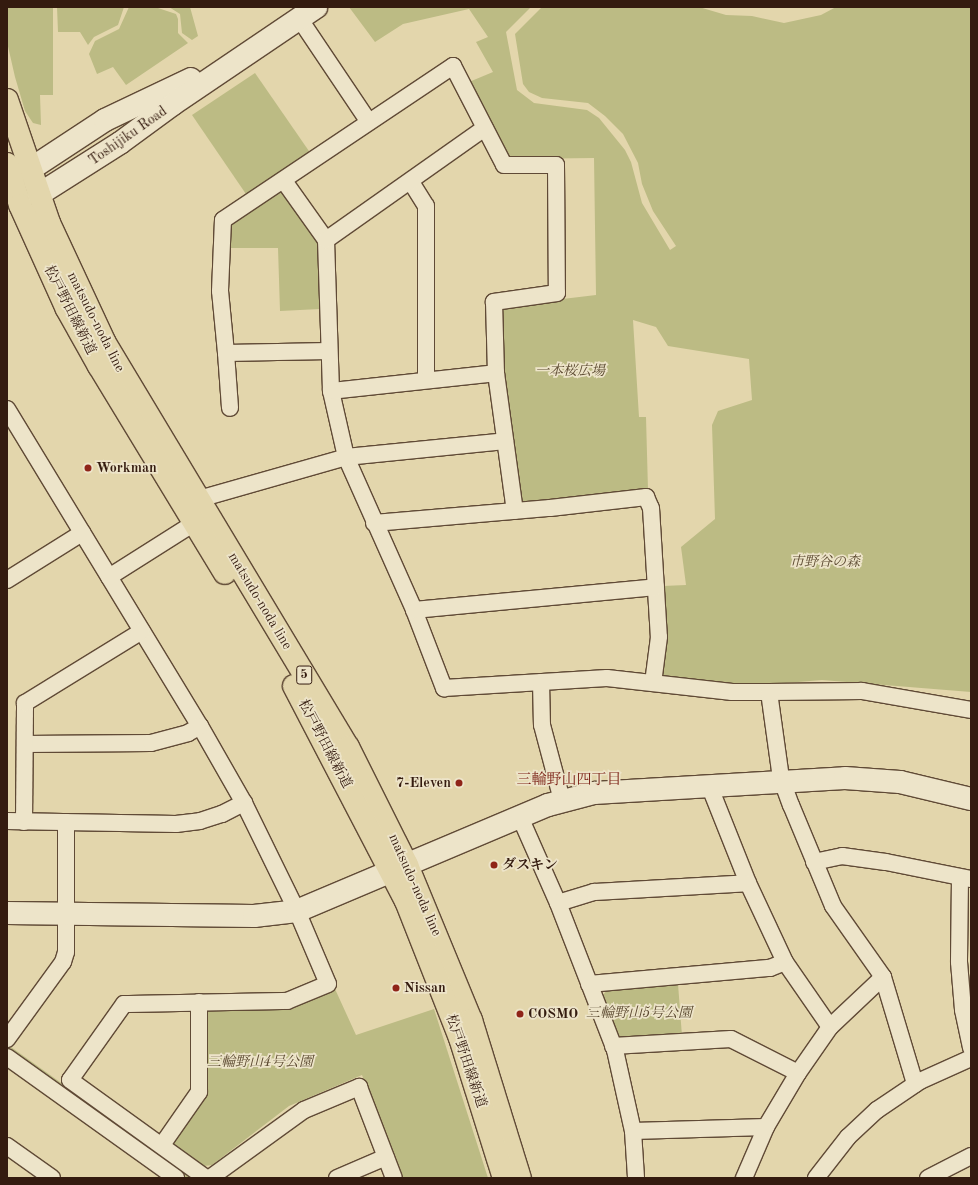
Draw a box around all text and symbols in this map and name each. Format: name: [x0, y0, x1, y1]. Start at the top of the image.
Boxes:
street label: Toshijiku Road: [86, 103, 170, 169]
street label: 松戸野田線新道: [40, 263, 100, 357]
street label: matsudo-noda line: [64, 269, 128, 375]
park label: 一本桜広場: [535, 363, 605, 379]
place label: Workman: [96, 460, 157, 476]
marker: Workman: [83, 463, 93, 473]
street label: matsudo-noda line: [224, 549, 296, 653]
park label: 市野谷の森: [790, 554, 860, 570]
road number: 5: [296, 664, 312, 686]
street label: 松戸野田線新道: [295, 697, 355, 791]
district label: 三輪野山四丁目: [517, 772, 621, 790]
place label: 7-Eleven: [396, 775, 451, 791]
marker: 7-Eleven: [454, 778, 464, 788]
street label: matsudo-noda line: [385, 831, 445, 939]
place label: ダスキン: [502, 857, 558, 873]
marker: ダスキン: [489, 860, 499, 870]
place label: Nissan: [404, 980, 446, 996]
marker: Nissan: [391, 983, 401, 993]
park label: 三輪野山5号公園: [586, 1005, 692, 1021]
place label: COSMO: [528, 1006, 578, 1022]
marker: COSMO: [515, 1009, 525, 1019]
street label: 松戸野田線新道: [442, 1012, 490, 1110]
park label: 三輪野山4号公園: [207, 1054, 313, 1070]

